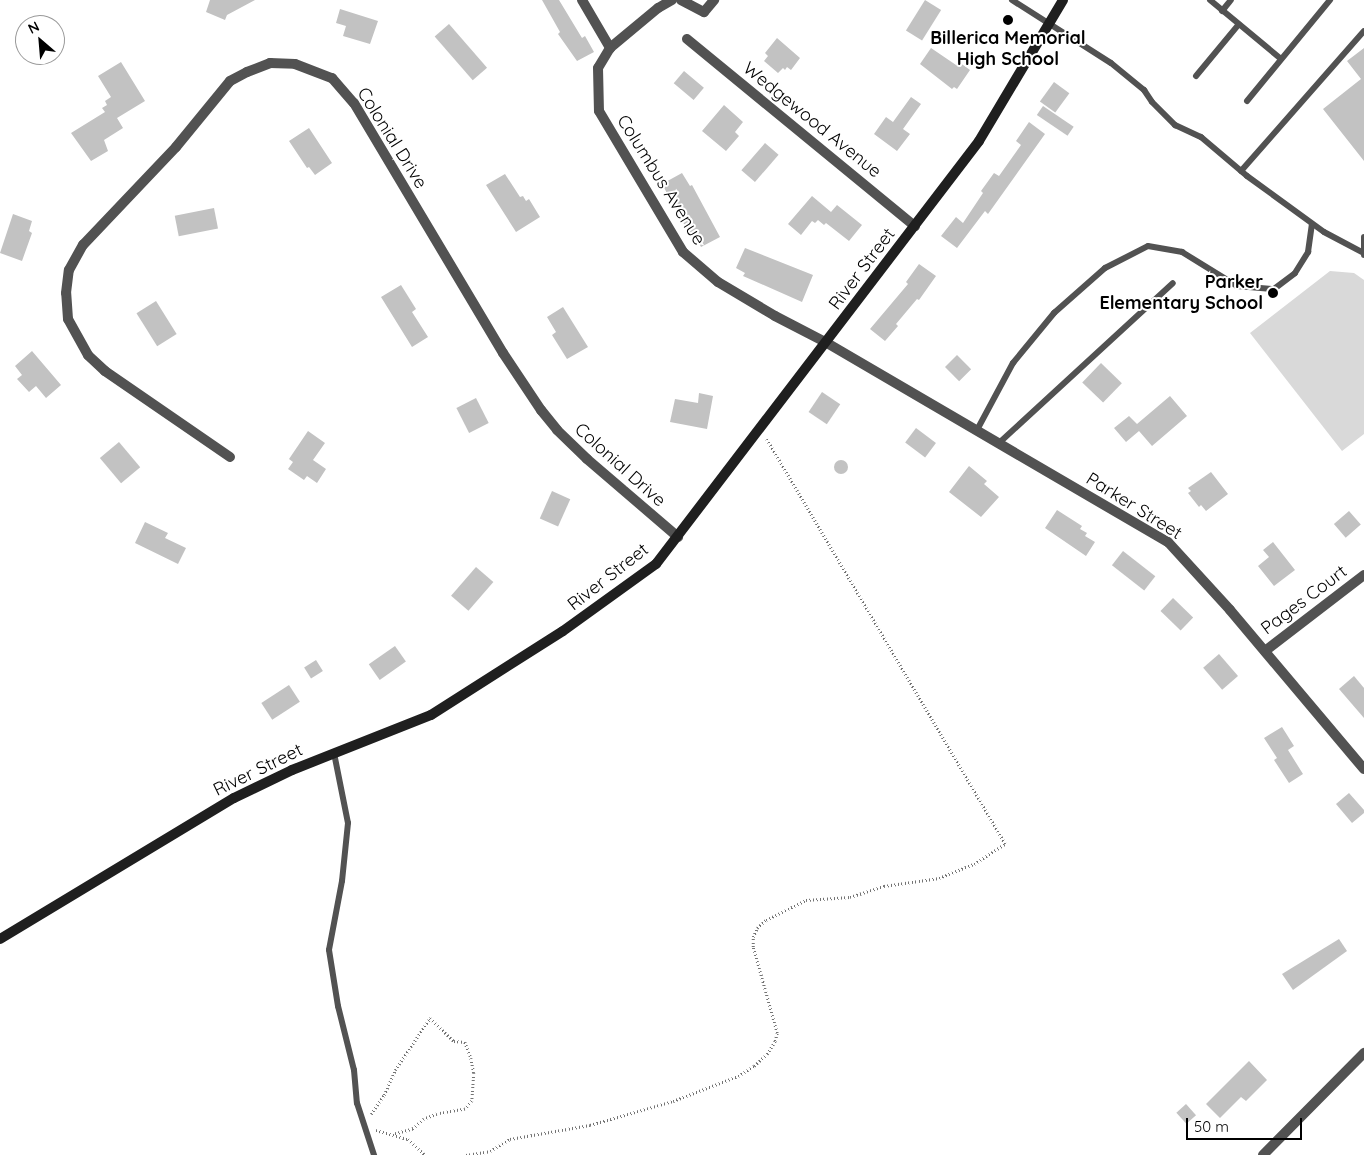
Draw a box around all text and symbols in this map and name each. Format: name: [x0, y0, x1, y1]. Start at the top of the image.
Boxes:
marker: Billerica Memorial High School: [1002, 14, 1014, 26]
north arrow: [15, 15, 65, 65]
text: N: [25, 17, 42, 38]
place label: Billerica Memorial High School: [930, 28, 1086, 70]
street label: Wedgewood Avenue: [738, 58, 886, 182]
street label: Colonial Drive: [352, 84, 432, 192]
street label: Columbus Avenue: [612, 111, 710, 249]
street label: River Street: [824, 224, 900, 314]
place label: Parker Elementary School: [1099, 272, 1263, 314]
marker: Parker Elementary School: [1267, 287, 1279, 299]
street label: Colonial Drive: [570, 418, 670, 512]
street label: Parker Street: [1082, 468, 1186, 544]
street label: River Street: [563, 539, 653, 615]
street label: Pages Court: [1257, 561, 1351, 639]
street label: River Street: [210, 739, 306, 801]
scale bar: [1189, 1108, 1305, 1140]
text: 50 m: [1194, 1117, 1229, 1136]

